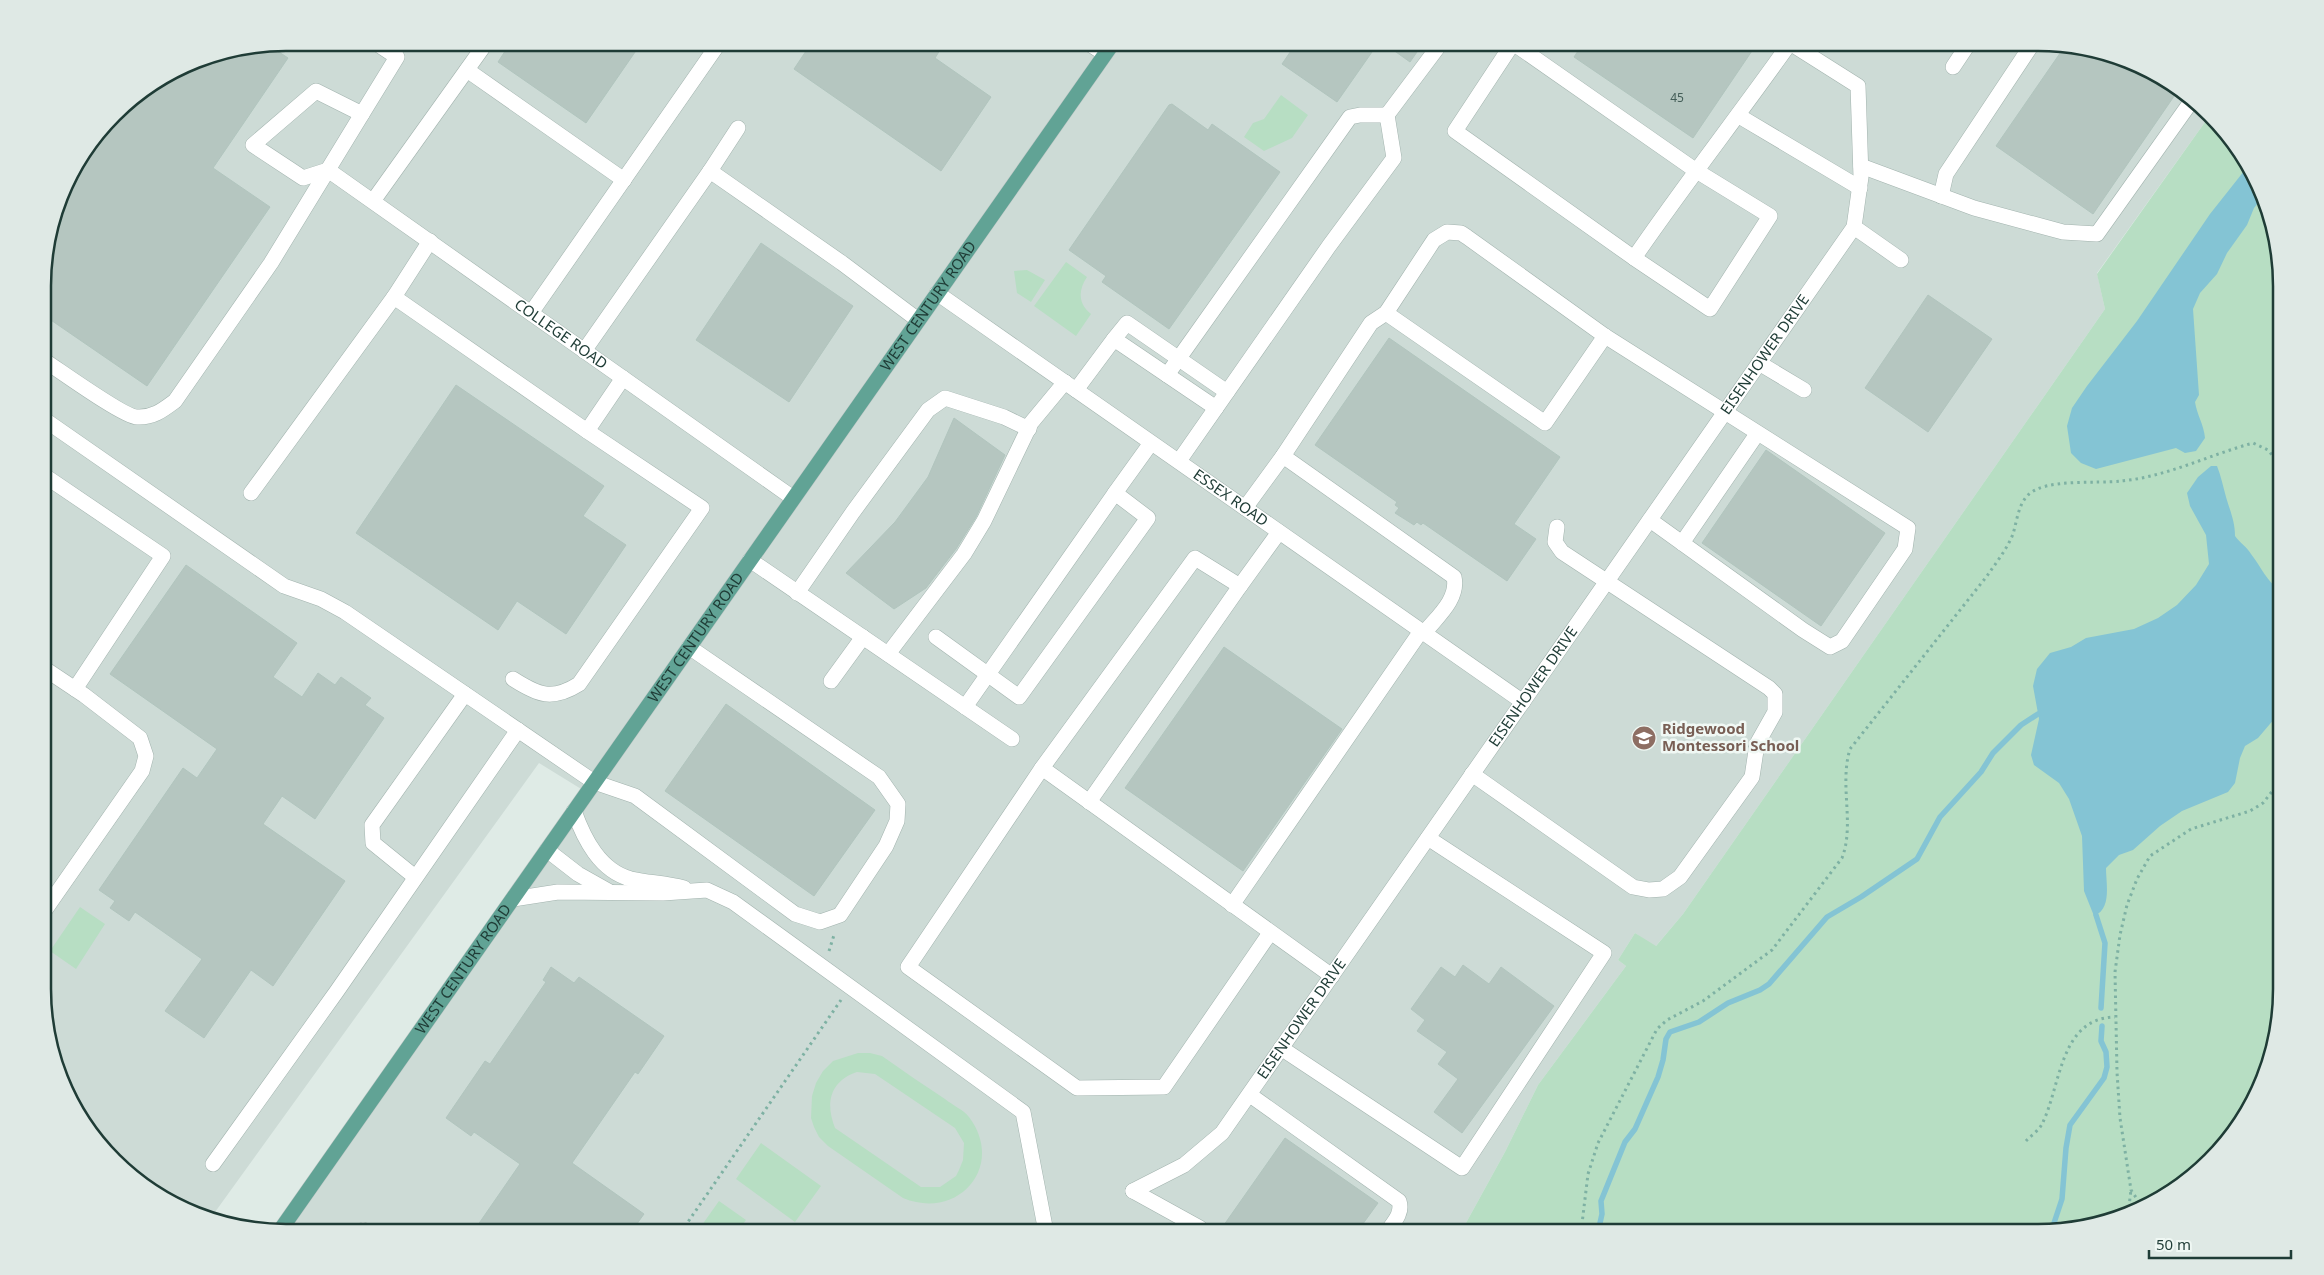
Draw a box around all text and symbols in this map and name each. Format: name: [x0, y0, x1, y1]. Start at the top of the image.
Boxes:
house number: 45: [1670, 89, 1684, 106]
street label: WEST CENTURY ROAD: [875, 237, 980, 374]
street label: EISENHOWER DRIVE: [1715, 290, 1813, 418]
street label: COLLEGE ROAD: [511, 294, 612, 373]
street label: ESSEX ROAD: [1190, 464, 1273, 530]
street label: WEST CENTURY ROAD: [643, 568, 748, 706]
street label: EISENHOWER DRIVE: [1484, 622, 1581, 750]
place label: Ridgewood Montessori School: [1662, 718, 1799, 755]
school or university icon: Ridgewood Montessori School: [1631, 725, 1657, 751]
street label: WEST CENTURY ROAD: [410, 900, 515, 1038]
street label: EISENHOWER DRIVE: [1252, 954, 1350, 1082]
scale bar: [2149, 1228, 2292, 1260]
text: 50 m: [2156, 1234, 2191, 1254]

